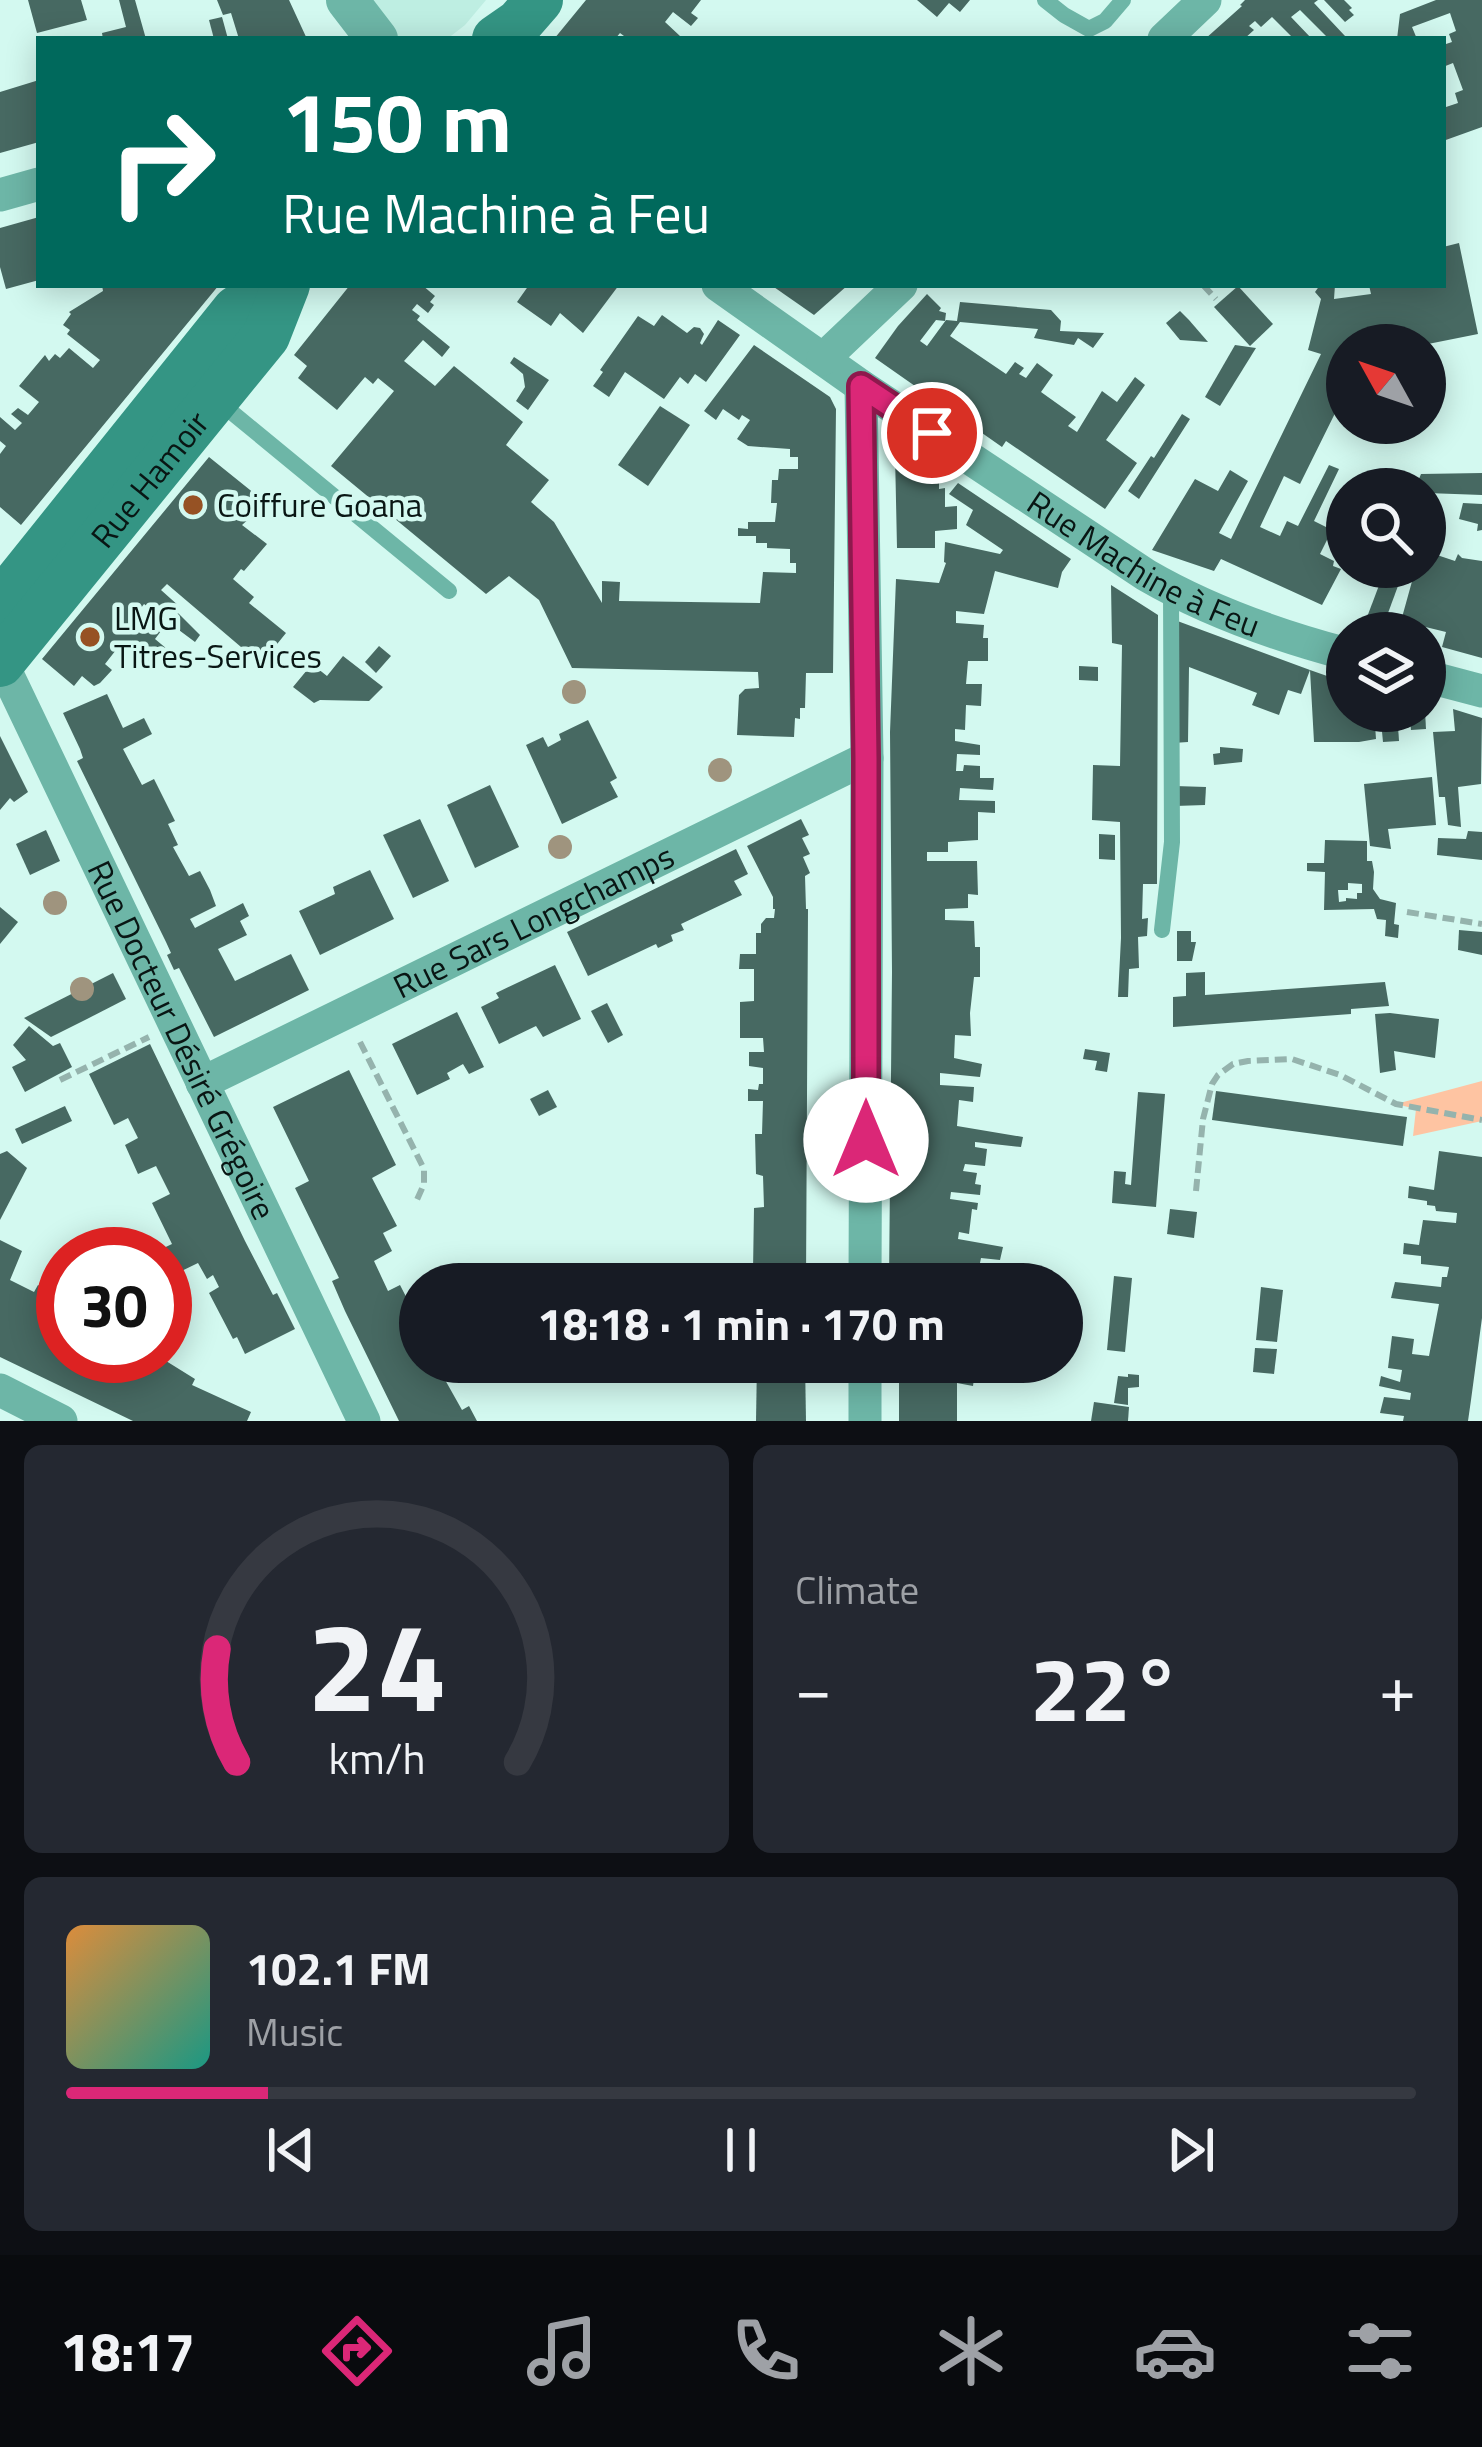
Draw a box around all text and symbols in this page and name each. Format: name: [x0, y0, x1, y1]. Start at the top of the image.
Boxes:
text: 150 m: [282, 57, 512, 185]
icon: right: [84, 84, 240, 240]
text: Rue Machine à Feu: [282, 172, 710, 254]
north arrow: [1326, 324, 1446, 444]
map controls: [1326, 324, 1446, 732]
pin: [881, 382, 983, 484]
street label: Rue Hamoir: [78, 400, 221, 559]
icon: arrive: [899, 400, 965, 466]
button: search: [1326, 468, 1446, 588]
street label: Rue Machine à Feu: [1017, 478, 1267, 650]
place label: Coiffure Goana: [217, 480, 422, 530]
marker: Coiffure Goana: [180, 492, 206, 518]
place label: LMG Titres-Services: [114, 593, 322, 681]
button: layers: [1326, 612, 1446, 732]
marker: LMG Titres-Services: [77, 624, 103, 650]
street label: Rue Sars Longchamps: [385, 831, 682, 1011]
street label: Rue Docteur Désiré Grégoire: [75, 852, 289, 1228]
position arrow: [803, 1077, 929, 1203]
speed limit sign: 30: [36, 1227, 192, 1383]
text: 18:18 · 1 min · 170 m: [537, 1289, 945, 1357]
text: Climate: [795, 1560, 919, 1619]
text: 24: [307, 1570, 446, 1759]
text: 22°: [1030, 1619, 1181, 1756]
text: −: [795, 1637, 832, 1738]
text: +: [1379, 1637, 1416, 1738]
text: km/h: [328, 1725, 425, 1791]
text: 102.1 FM: [246, 1934, 431, 2002]
text: Music: [246, 2002, 343, 2061]
icon: previous: [258, 2117, 324, 2183]
icon: pause: [708, 2117, 774, 2183]
icon: next: [1158, 2117, 1224, 2183]
icon: directions: [315, 2309, 399, 2393]
icon: music: [520, 2309, 604, 2393]
icon: phone: [724, 2309, 808, 2393]
icon: climate: [929, 2309, 1013, 2393]
icon: car: [1133, 2309, 1217, 2393]
icon: filters: [1338, 2309, 1422, 2393]
text: 18:17: [60, 2310, 195, 2392]

